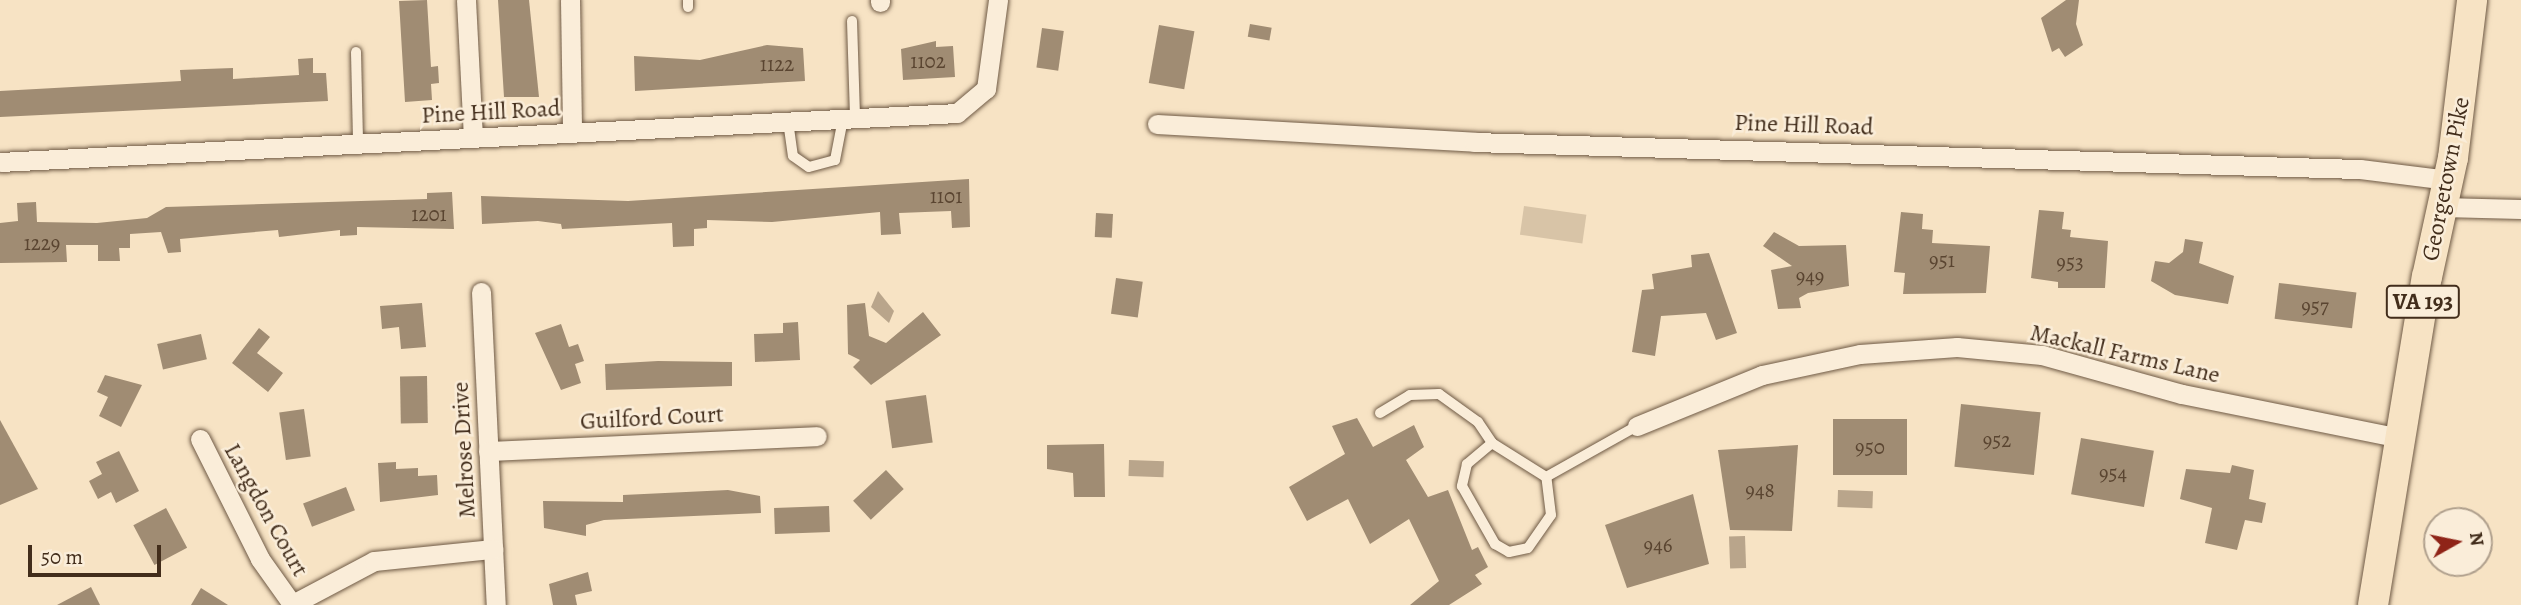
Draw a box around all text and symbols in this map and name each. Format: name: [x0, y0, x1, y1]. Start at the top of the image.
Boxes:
house number: 1102: [910, 48, 946, 74]
house number: 1122: [760, 51, 794, 77]
street label: Pine Hill Road: [421, 94, 561, 130]
street label: Georgetown Pike: [2416, 95, 2476, 263]
street label: Pine Hill Road: [1734, 108, 1874, 142]
house number: 1101: [930, 183, 962, 209]
house number: 1201: [411, 201, 447, 227]
house number: 1229: [24, 230, 60, 256]
house number: 951: [1929, 247, 1955, 273]
house number: 953: [2056, 249, 2084, 275]
house number: 949: [1796, 263, 1824, 289]
road number: VA 193: [2384, 282, 2462, 322]
house number: 957: [2301, 293, 2329, 319]
street label: Mackall Farms Lane: [2027, 318, 2223, 390]
street label: Melrose Drive: [446, 381, 482, 519]
street label: Guilford Court: [579, 400, 725, 436]
house number: 952: [1983, 427, 2011, 453]
house number: 950: [1855, 434, 1885, 460]
street label: Langdon Court: [218, 438, 314, 582]
house number: 954: [2099, 460, 2127, 486]
house number: 948: [1745, 477, 1775, 503]
north arrow: [2423, 507, 2493, 577]
text: N: [2463, 530, 2491, 548]
scale bar: [32, 532, 164, 576]
house number: 946: [1644, 532, 1672, 558]
text: 50 m: [41, 543, 83, 571]

